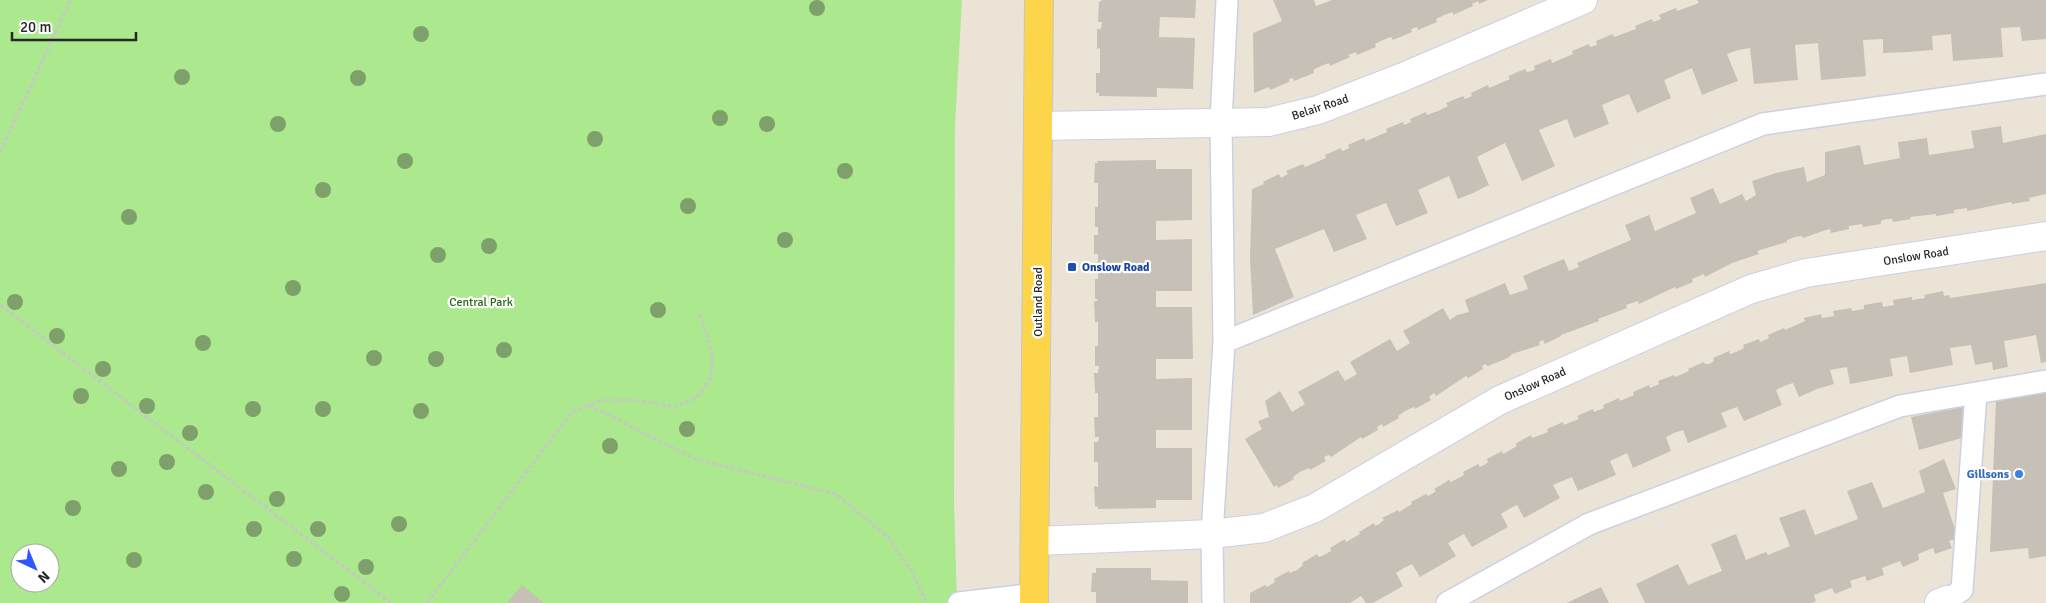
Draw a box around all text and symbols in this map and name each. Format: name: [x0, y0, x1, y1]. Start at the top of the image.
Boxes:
scale bar: [12, 10, 136, 42]
text: 20 m: [20, 18, 51, 36]
street label: Belair Road: [1290, 91, 1350, 124]
street label: Onslow Road: [1882, 244, 1950, 269]
place label: Onslow Road: [1082, 260, 1150, 275]
marker: Onslow Road: [1066, 261, 1078, 273]
street label: Outland Road: [1031, 267, 1046, 337]
park label: Central Park: [449, 295, 513, 310]
street label: Onslow Road: [1502, 364, 1569, 405]
place label: Gillsons: [1967, 467, 2010, 482]
marker: Gillsons: [2013, 468, 2025, 480]
north arrow: [10, 543, 60, 593]
text: N: [34, 567, 53, 586]

